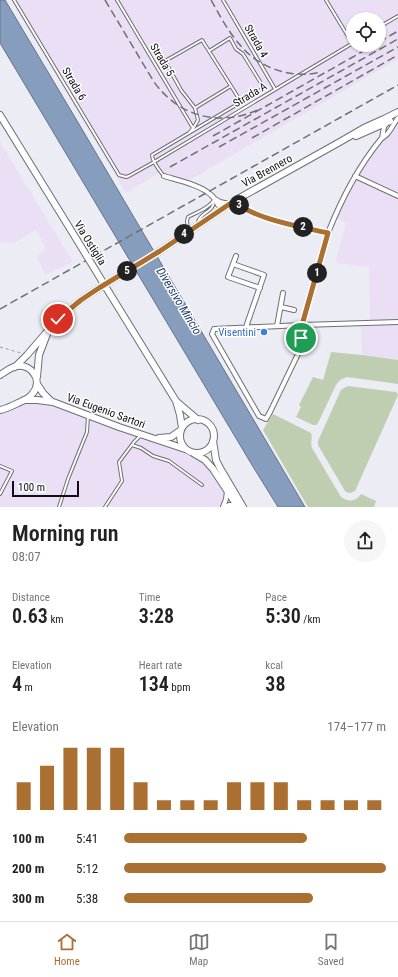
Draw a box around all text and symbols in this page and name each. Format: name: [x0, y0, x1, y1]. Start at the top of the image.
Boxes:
map controls: [346, 12, 386, 52]
button: locate: [346, 12, 386, 52]
street label: Strada 4: [241, 22, 271, 60]
street label: Strada 5: [147, 41, 177, 79]
street label: Strada 6: [59, 65, 89, 103]
street label: Strada A: [231, 80, 270, 110]
street label: Via Brennero: [240, 152, 295, 190]
pin: 3: [229, 195, 249, 215]
text: 3: [236, 198, 242, 211]
pin: 2: [293, 217, 313, 237]
street label: Via Ostiglia: [71, 219, 109, 267]
text: 2: [300, 220, 306, 233]
pin: 4: [174, 224, 194, 244]
text: 4: [181, 227, 187, 240]
pin: 5: [117, 261, 137, 281]
pin: 1: [307, 263, 327, 283]
text: 5: [124, 264, 130, 277]
water label: Diversivo Mincio: [154, 265, 205, 337]
text: 1: [314, 266, 320, 279]
pin: [41, 302, 75, 336]
icon: check: [47, 308, 69, 330]
pin: [284, 321, 318, 355]
place label: Visentini: [218, 326, 256, 339]
marker: Visentini: [259, 327, 269, 337]
icon: arrive: [290, 327, 312, 349]
street label: Via Eugenio Sartori: [65, 391, 147, 431]
scale bar: [12, 479, 79, 498]
text: 100 m: [18, 481, 45, 494]
button: share: [344, 520, 386, 562]
text: Morning run: [12, 521, 119, 546]
text: 08:07: [12, 549, 41, 564]
text: Distance: [12, 591, 50, 604]
text: Time: [139, 591, 160, 604]
text: Pace: [265, 591, 287, 604]
text: 0.63: [12, 604, 48, 628]
text: 3:28: [139, 604, 174, 628]
text: 5:30: [265, 604, 301, 628]
text: km: [48, 613, 64, 626]
text: /km: [301, 613, 321, 626]
text: Elevation: [12, 659, 52, 672]
text: Heart rate: [139, 659, 182, 672]
text: kcal: [265, 659, 283, 672]
text: 4: [12, 672, 22, 696]
text: 134: [139, 672, 169, 696]
text: 38: [265, 672, 285, 696]
text: m: [22, 681, 33, 694]
text: bpm: [169, 681, 191, 694]
text: Elevation: [12, 719, 59, 734]
text: 174–177 m: [327, 719, 386, 734]
text: 100 m: [12, 831, 44, 846]
text: 5:41: [76, 831, 98, 846]
text: 200 m: [12, 861, 44, 876]
text: 5:12: [76, 861, 98, 876]
text: 300 m: [12, 891, 44, 906]
text: 5:38: [76, 891, 98, 906]
tab: Home: [54, 931, 80, 968]
tab: Map: [188, 931, 210, 968]
tab: Saved: [318, 931, 344, 968]

